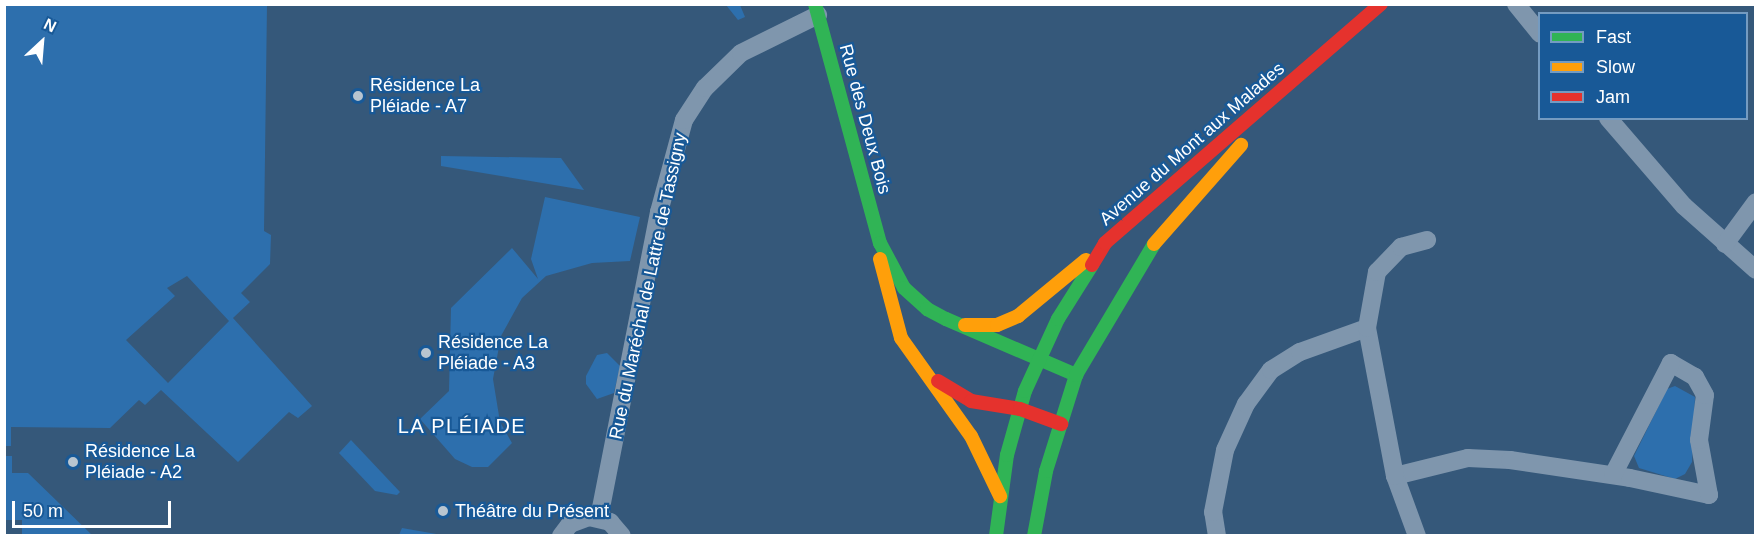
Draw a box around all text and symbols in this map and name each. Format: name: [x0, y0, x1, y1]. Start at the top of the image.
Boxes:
north arrow: [12, 12, 72, 72]
legend: [1538, 12, 1748, 120]
text: N: [41, 15, 59, 36]
text: Fast: [1596, 27, 1631, 47]
street label: Rue des Deux Bois: [835, 42, 895, 196]
text: Slow: [1596, 57, 1635, 77]
street label: Avenue du Mont aux Malades: [1095, 58, 1289, 230]
place label: Résidence La Pléiade - A7: [370, 75, 480, 118]
text: Jam: [1596, 87, 1630, 107]
marker: Résidence La Pléiade - A7: [351, 89, 365, 103]
street label: Rue du Maréchal de Lattre de Tassigny: [605, 131, 691, 441]
place label: Résidence La Pléiade - A3: [438, 332, 548, 374]
marker: Résidence La Pléiade - A3: [419, 346, 433, 360]
district label: LA PLÉIADE: [397, 414, 527, 438]
place label: Résidence La Pléiade - A2: [85, 441, 195, 484]
marker: Résidence La Pléiade - A2: [66, 455, 80, 469]
scale bar: [15, 489, 174, 527]
place label: Théâtre du Présent: [455, 500, 609, 522]
text: 50 m: [23, 501, 63, 521]
marker: Théâtre du Présent: [436, 504, 450, 518]

